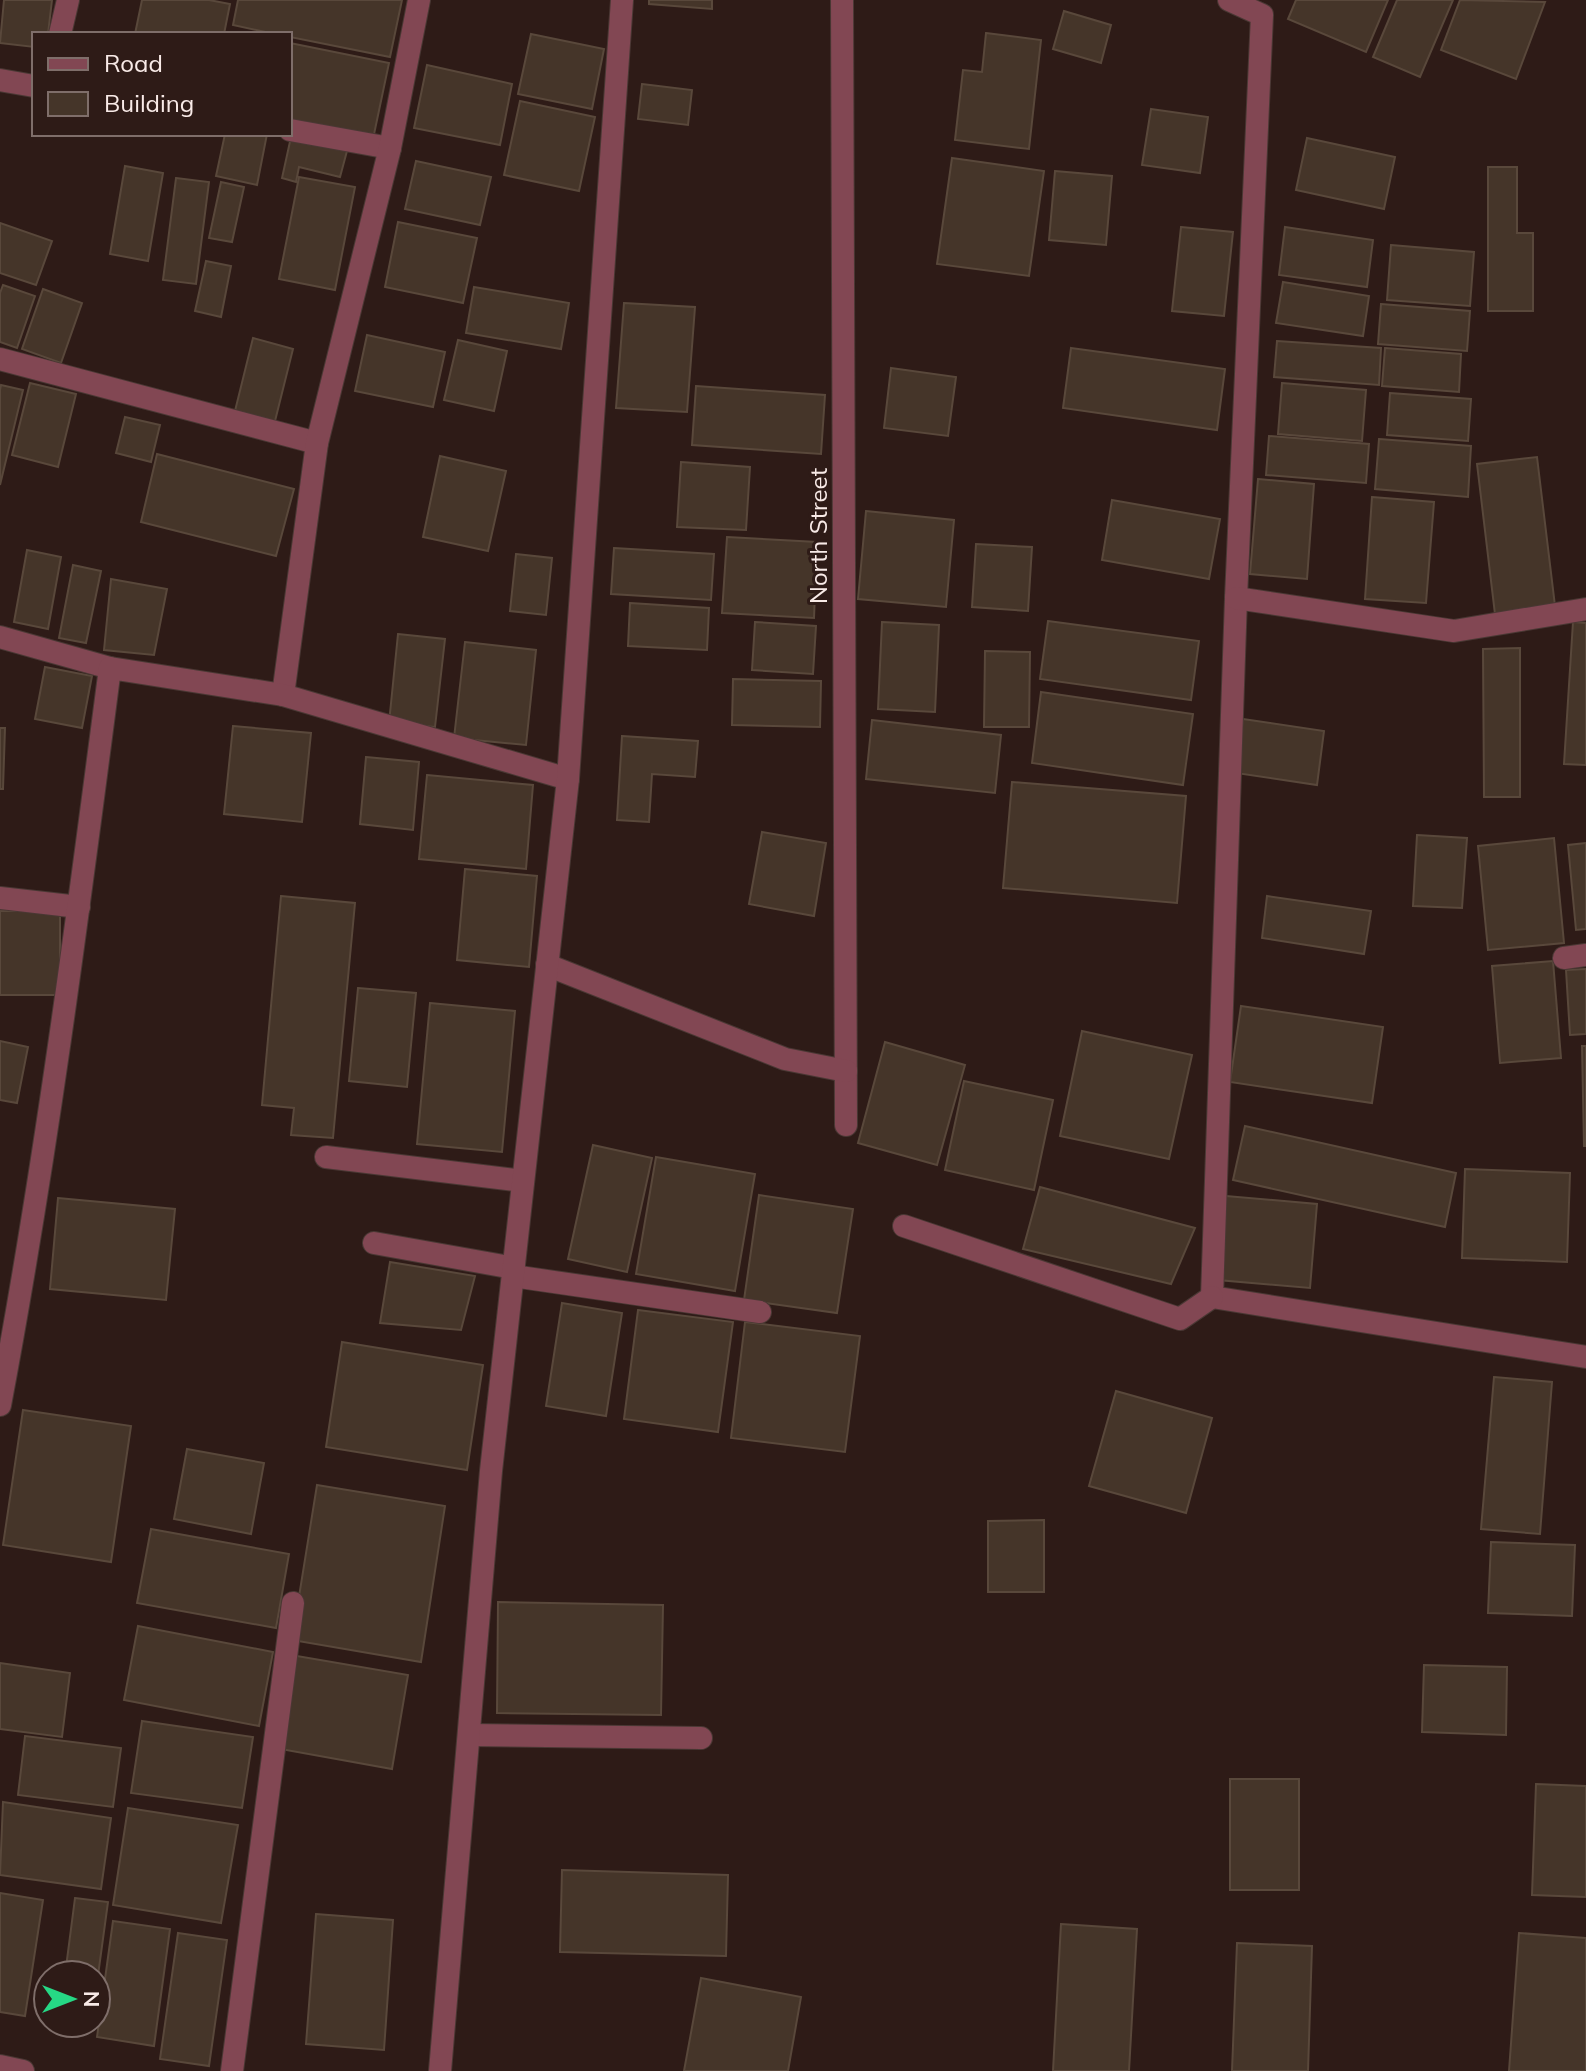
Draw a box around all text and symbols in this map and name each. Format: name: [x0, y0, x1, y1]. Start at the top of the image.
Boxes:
legend: [32, 32, 292, 136]
text: Road: [104, 48, 163, 78]
text: Building: [104, 88, 194, 118]
street label: North Street: [803, 468, 833, 604]
north arrow: [32, 1959, 112, 2039]
text: N: [78, 1991, 106, 2007]

